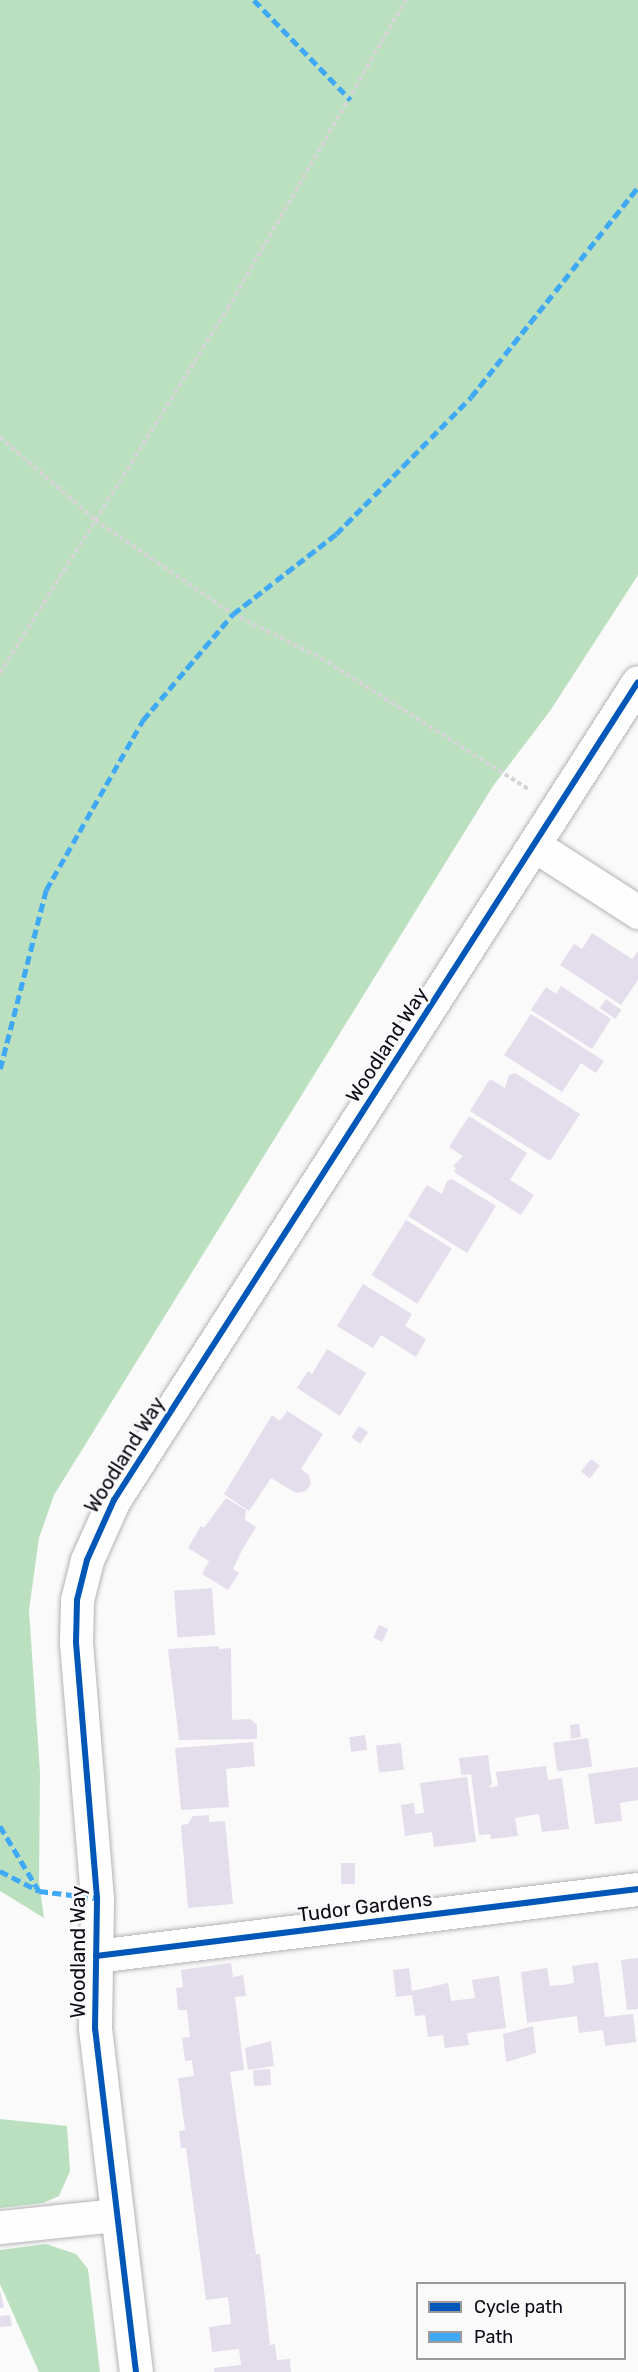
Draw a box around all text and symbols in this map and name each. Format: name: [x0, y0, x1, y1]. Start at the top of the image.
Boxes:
street label: Woodland Way: [341, 983, 433, 1107]
street label: Woodland Way: [80, 1392, 170, 1518]
street label: Woodland Way: [66, 1886, 90, 2018]
street label: Tudor Gardens: [296, 1887, 434, 1927]
legend: [416, 2282, 626, 2360]
text: Cycle path: [474, 2296, 563, 2318]
text: Path: [474, 2326, 513, 2348]

